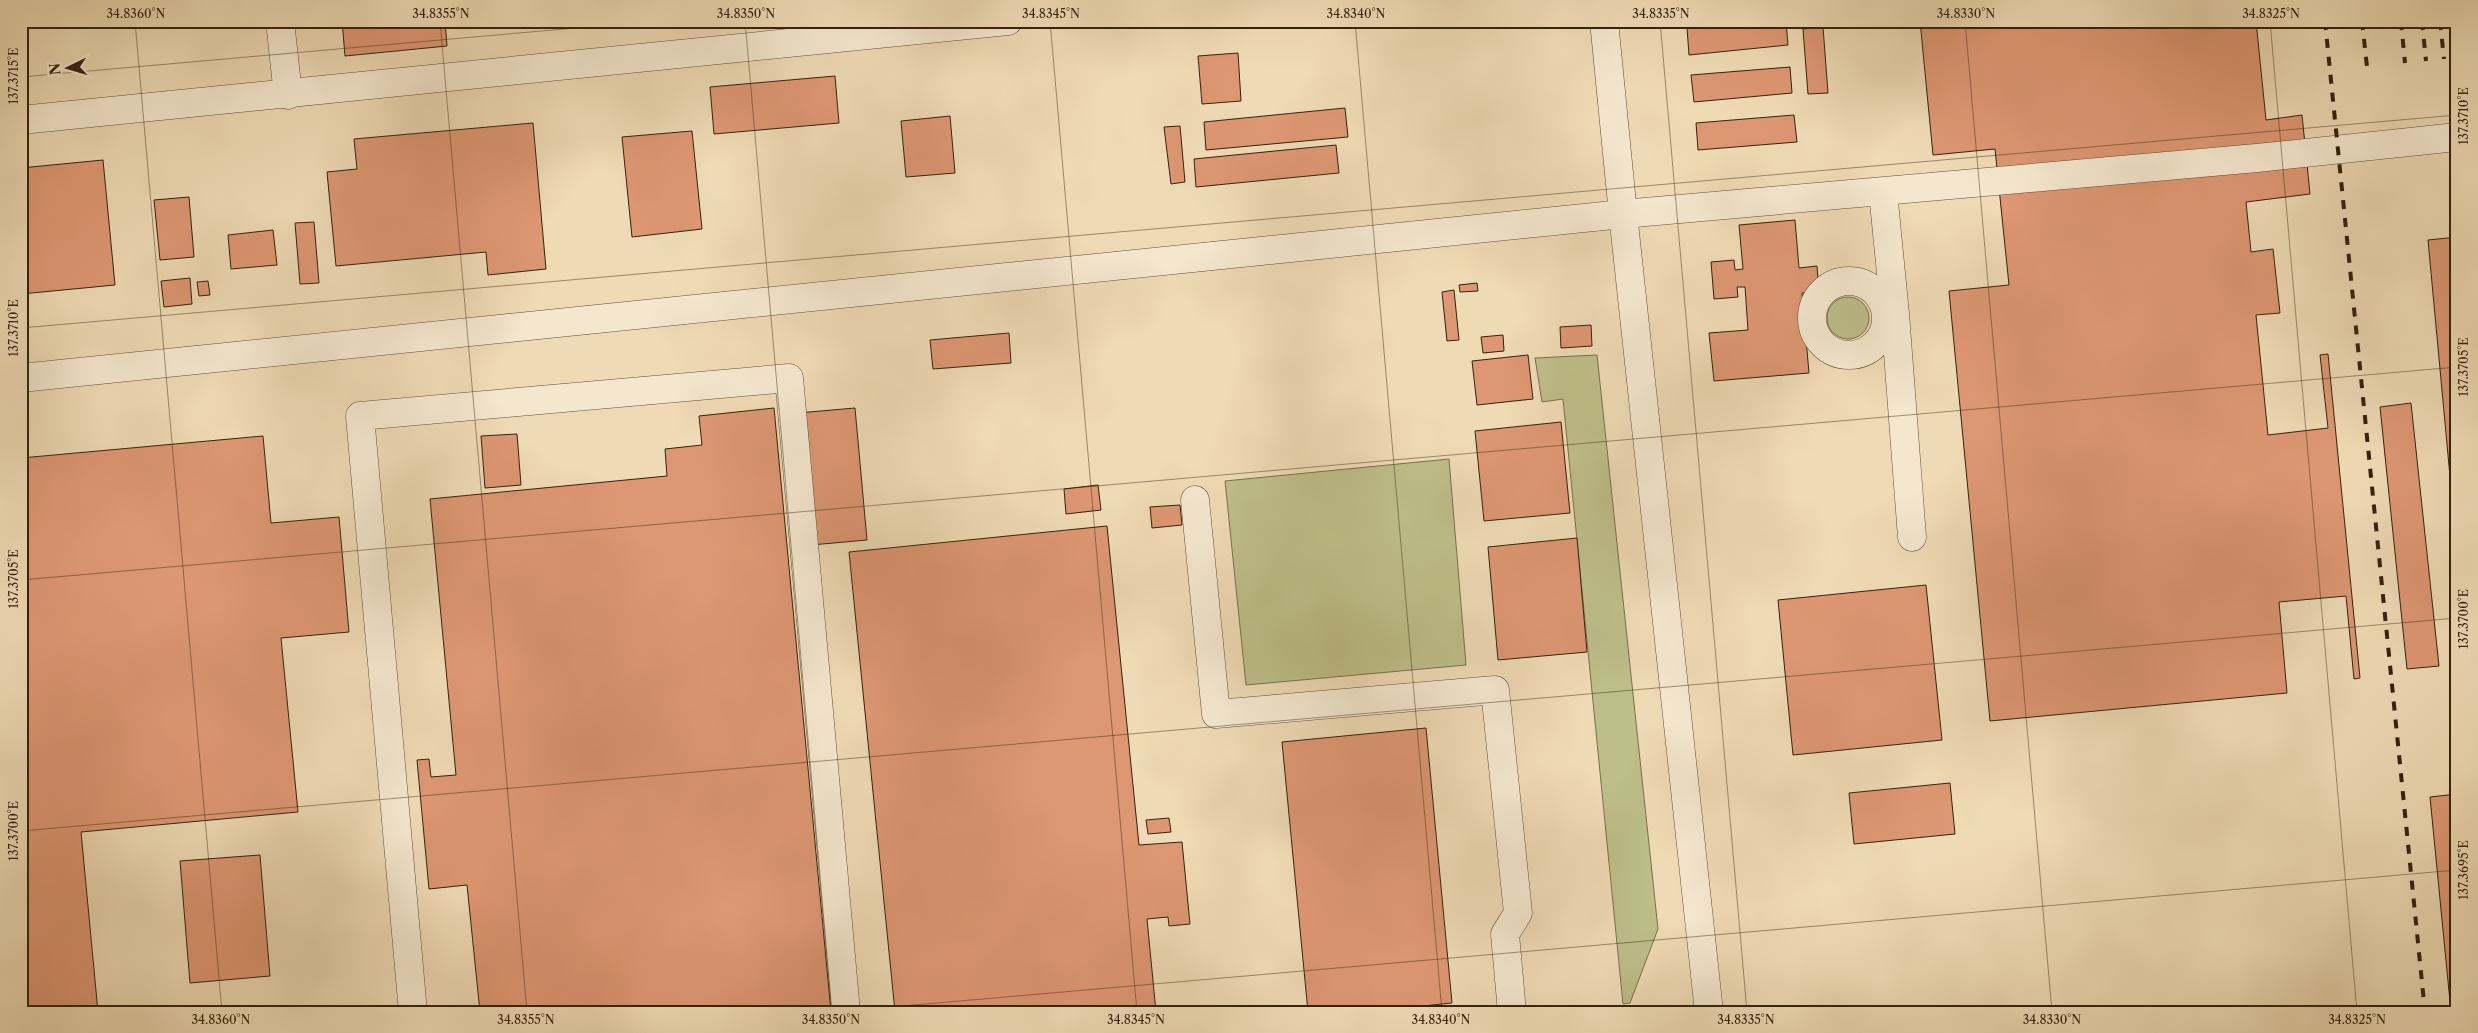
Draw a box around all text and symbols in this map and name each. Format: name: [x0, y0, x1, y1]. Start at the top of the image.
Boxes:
text: 34.8360°N: [107, 6, 166, 21]
text: 34.8355°N: [412, 6, 470, 21]
text: 34.8350°N: [717, 6, 775, 21]
text: 34.8345°N: [1022, 6, 1080, 21]
text: 34.8340°N: [1327, 6, 1386, 21]
text: 34.8335°N: [1632, 6, 1690, 21]
text: 34.8330°N: [1937, 6, 1995, 21]
text: 34.8325°N: [2242, 6, 2300, 21]
north arrow: [42, 42, 92, 92]
text: 137.3715°E: [6, 48, 21, 104]
text: N: [46, 62, 65, 76]
text: 137.3710°E: [2456, 87, 2471, 145]
text: 137.3710°E: [6, 299, 21, 357]
text: 137.3705°E: [2456, 338, 2471, 396]
text: 137.3705°E: [6, 550, 21, 608]
text: 137.3700°E: [2456, 589, 2471, 649]
text: 137.3700°E: [6, 801, 21, 861]
text: 137.3695°E: [2456, 840, 2471, 900]
text: 34.8360°N: [192, 1012, 251, 1027]
text: 34.8355°N: [497, 1012, 555, 1027]
text: 34.8350°N: [802, 1012, 860, 1027]
text: 34.8345°N: [1107, 1012, 1165, 1027]
text: 34.8340°N: [1412, 1012, 1471, 1027]
text: 34.8335°N: [1717, 1012, 1775, 1027]
text: 34.8330°N: [2023, 1012, 2081, 1027]
text: 34.8325°N: [2328, 1012, 2386, 1027]

